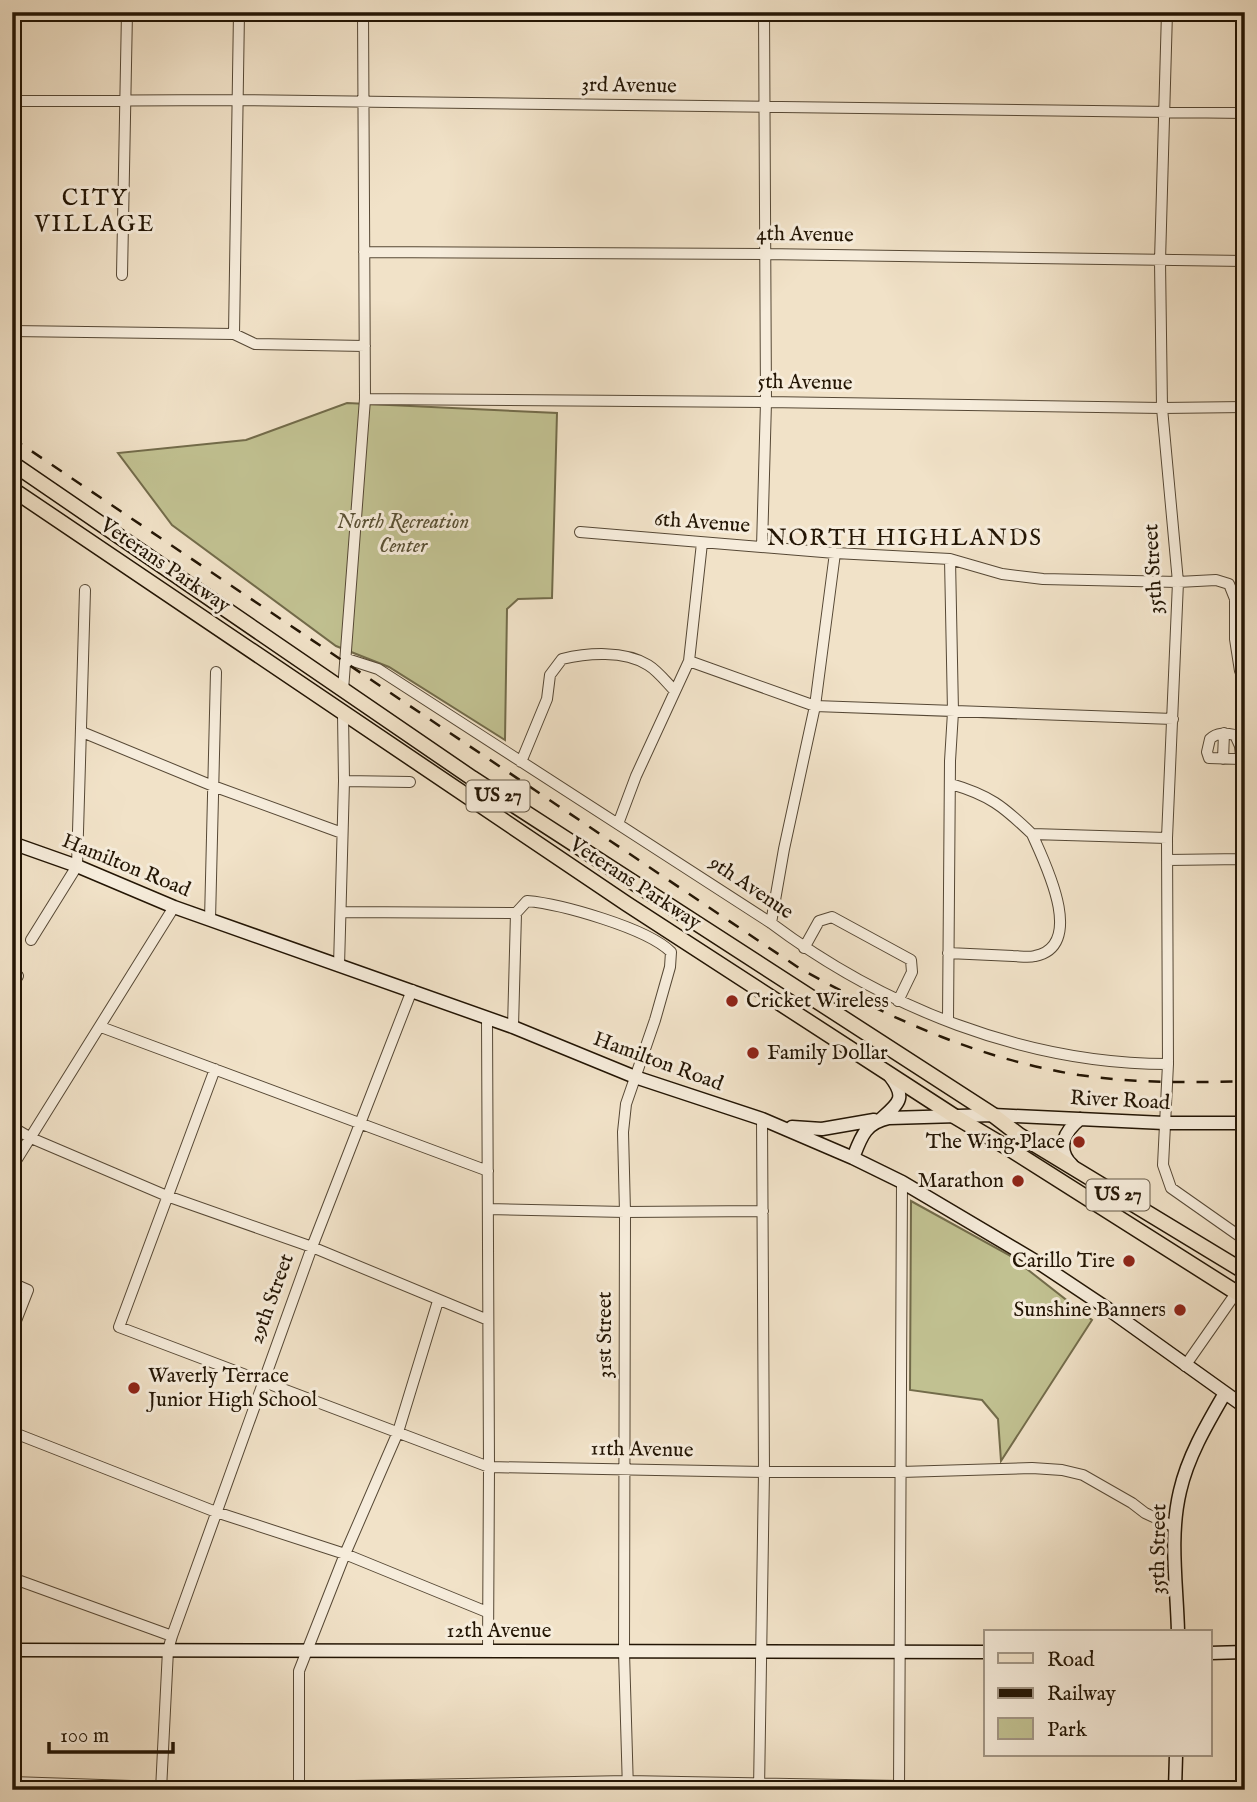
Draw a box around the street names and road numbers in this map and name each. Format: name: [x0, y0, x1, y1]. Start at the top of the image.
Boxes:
street label: 3rd Avenue: [581, 72, 677, 100]
street label: 4th Avenue: [756, 221, 854, 249]
street label: 5th Avenue: [757, 369, 853, 397]
street label: 6th Avenue: [653, 506, 751, 540]
street label: Veterans Parkway: [94, 512, 236, 620]
street label: 35th Street: [1138, 523, 1170, 615]
road number: US 27: [466, 780, 530, 811]
street label: Hamilton Road: [58, 828, 195, 904]
street label: Veterans Parkway: [563, 831, 707, 937]
street label: 9th Avenue: [703, 849, 799, 926]
street label: Hamilton Road: [589, 1026, 727, 1098]
street label: River Road: [1069, 1085, 1171, 1117]
road number: US 27: [1086, 1180, 1150, 1210]
street label: 29th Street: [243, 1250, 301, 1348]
street label: 31st Street: [592, 1291, 619, 1379]
street label: 11th Avenue: [590, 1436, 694, 1464]
street label: 35th Street: [1145, 1503, 1173, 1595]
street label: 12th Avenue: [447, 1618, 552, 1645]

